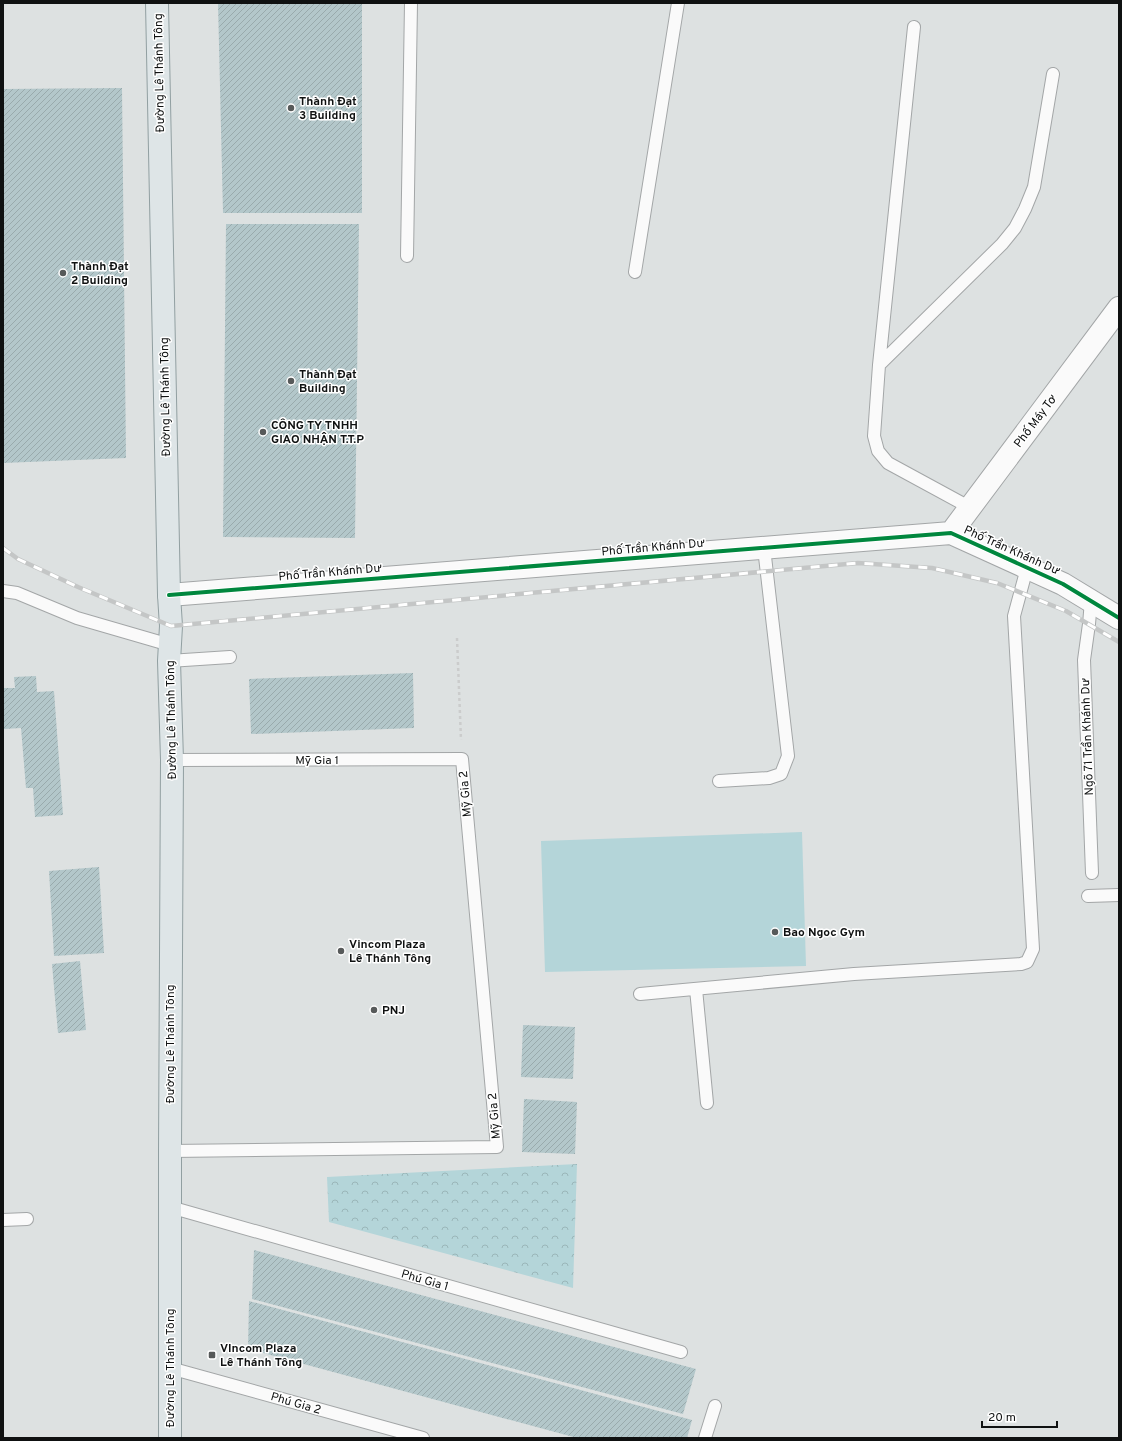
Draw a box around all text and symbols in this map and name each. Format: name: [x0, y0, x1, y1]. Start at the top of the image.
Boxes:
street label: Đường Lê Thánh Tông: [151, 13, 169, 133]
place label: Thành Đạt 3 Building: [299, 94, 357, 124]
marker: Thành Đạt 3 Building: [286, 103, 296, 113]
place label: Thành Đạt 2 Building: [71, 259, 129, 289]
marker: Thành Đạt 2 Building: [58, 268, 68, 278]
street label: Đường Lê Thánh Tông: [157, 337, 175, 457]
place label: Thành Đạt Building: [299, 367, 357, 397]
marker: Thành Đạt Building: [286, 376, 296, 386]
street label: Phố Máy Tơ: [1011, 392, 1061, 451]
place label: CÔNG TY TNHH GIAO NHẬN T.T.P: [271, 418, 364, 448]
marker: CÔNG TY TNHH GIAO NHẬN T.T.P: [258, 427, 268, 437]
street label: Phố Trần Khánh Dư: [961, 523, 1063, 580]
street label: Phố Trần Khánh Dư: [601, 535, 706, 560]
street label: Phố Trần Khánh Dư: [278, 560, 383, 585]
street label: Đường Lê Thánh Tông: [163, 660, 181, 780]
street label: Ngõ 71 Trần Khánh Dư: [1078, 677, 1098, 796]
street label: Mỹ Gia 1: [295, 753, 339, 769]
street label: Mỹ Gia 2: [456, 770, 476, 818]
place label: Bao Ngoc Gym: [783, 925, 865, 941]
marker: Bao Ngoc Gym: [770, 927, 780, 937]
place label: Vincom Plaza Lê Thánh Tông: [349, 937, 431, 967]
marker: Vincom Plaza Lê Thánh Tông: [336, 946, 346, 956]
street label: Đường Lê Thánh Tông: [163, 984, 179, 1104]
place label: PNJ: [382, 1003, 405, 1019]
marker: PNJ: [369, 1005, 379, 1015]
street label: Mỹ Gia 2: [485, 1092, 505, 1140]
street label: Phú Gia 1: [399, 1267, 450, 1295]
street label: Đường Lê Thánh Tông: [163, 1308, 179, 1428]
place label: VIncom Plaza Lê Thánh Tông: [220, 1341, 302, 1371]
marker: VIncom Plaza Lê Thánh Tông: [207, 1350, 217, 1360]
street label: Phú Gia 2: [269, 1389, 323, 1419]
scale bar: [982, 1403, 1057, 1429]
text: 20 m: [988, 1410, 1016, 1426]

